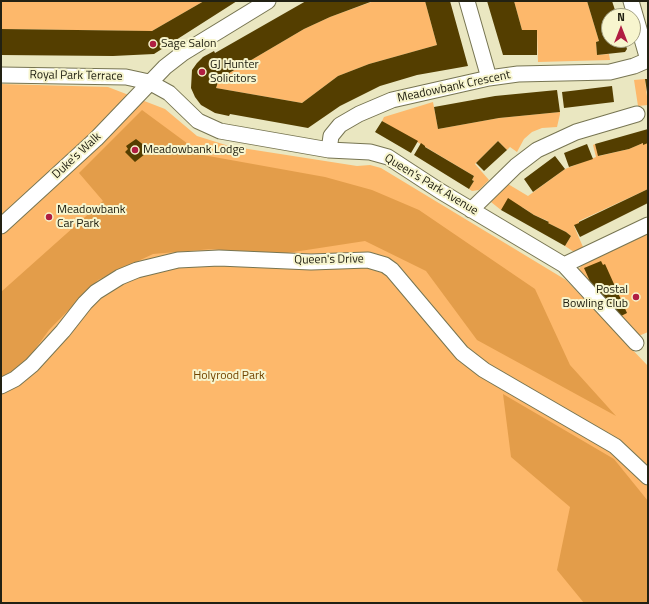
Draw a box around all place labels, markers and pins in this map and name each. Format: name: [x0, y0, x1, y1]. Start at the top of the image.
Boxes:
place label: Sage Salon: [161, 37, 216, 51]
marker: Sage Salon: [148, 39, 158, 49]
place label: GJ Hunter Solicitors: [210, 58, 259, 86]
marker: GJ Hunter Solicitors: [197, 67, 207, 77]
place label: Meadowbank Lodge: [143, 143, 245, 157]
marker: Meadowbank Lodge: [130, 145, 140, 155]
place label: Meadowbank Car Park: [57, 203, 125, 231]
marker: Meadowbank Car Park: [44, 212, 54, 222]
place label: Postal Bowling Club: [563, 283, 628, 311]
marker: Postal Bowling Club: [631, 292, 641, 302]

